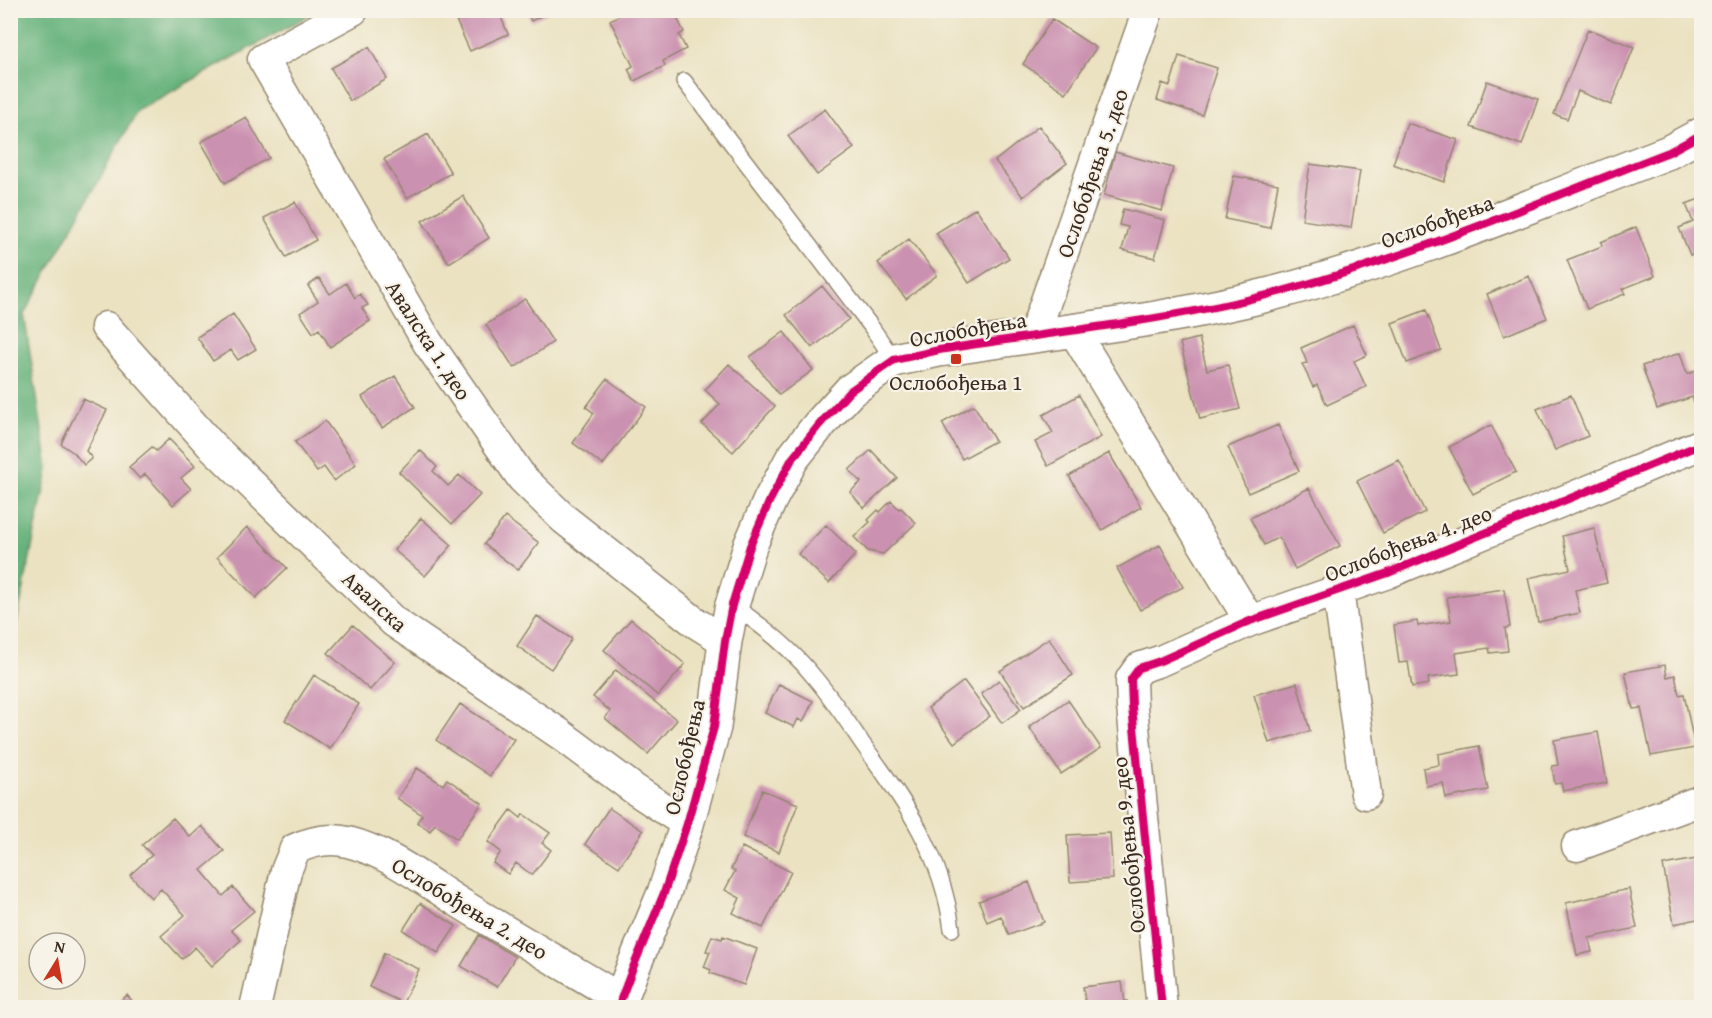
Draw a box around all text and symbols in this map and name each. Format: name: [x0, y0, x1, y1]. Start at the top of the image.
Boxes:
street label: Ослобођења 5. део: [1048, 84, 1136, 262]
street label: Ослобођења: [1376, 186, 1498, 256]
street label: Авалска 1. део: [378, 274, 480, 406]
street label: Ослобођења: [907, 303, 1029, 355]
marker: Ослобођења 1: [949, 352, 963, 366]
place label: Ослобођења 1: [889, 366, 1023, 398]
street label: Ослобођења 4. део: [1320, 496, 1496, 590]
street label: Авалска: [335, 563, 415, 639]
street label: Ослобођења: [655, 695, 713, 818]
street label: Ослобођења 9. део: [1103, 755, 1153, 935]
street label: Ослобођења 2. део: [386, 849, 554, 967]
north arrow: [27, 931, 87, 991]
text: N: [52, 933, 68, 959]

